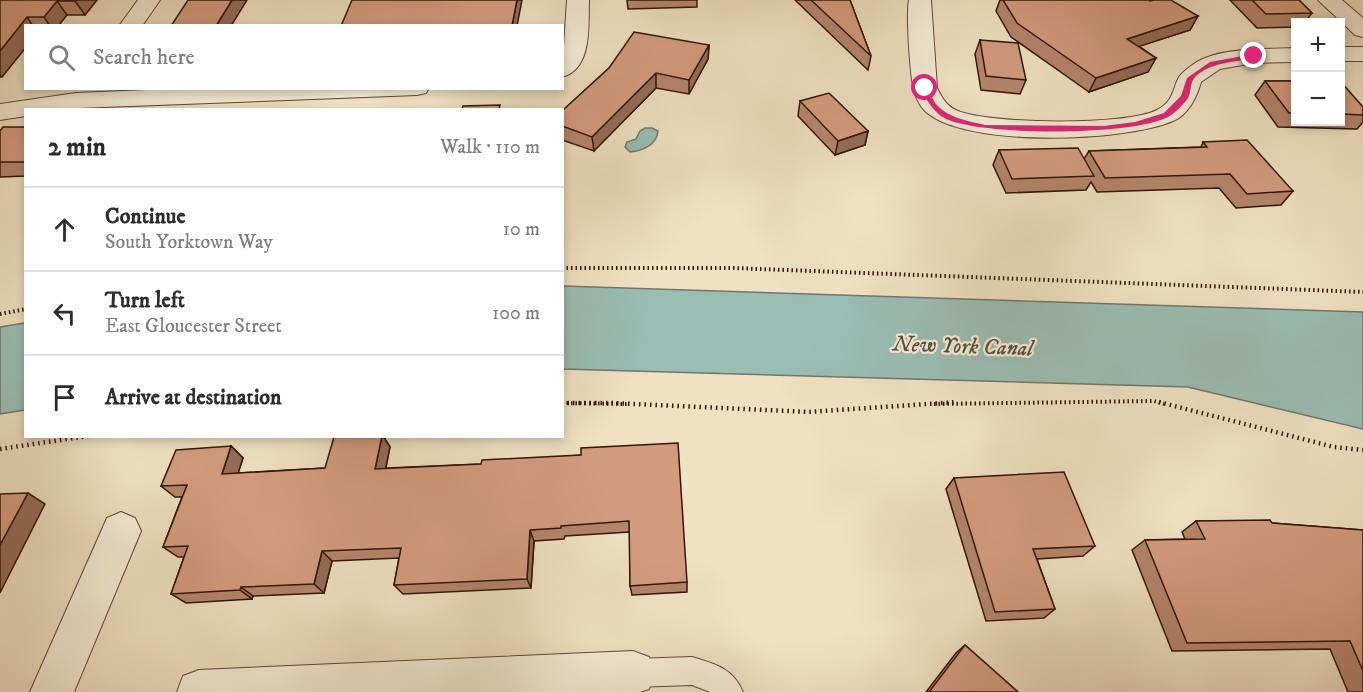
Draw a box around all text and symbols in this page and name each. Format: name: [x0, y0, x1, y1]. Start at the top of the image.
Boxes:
map controls: [1291, 18, 1345, 126]
button: +: [1291, 18, 1345, 72]
search box: [24, 24, 564, 90]
icon: search: [45, 41, 78, 74]
route end: [1240, 42, 1266, 68]
text: Search here: [93, 44, 195, 71]
button: −: [1291, 72, 1345, 126]
route start: [911, 74, 937, 100]
text: 2 min: [48, 131, 106, 164]
text: Walk · 110 m: [440, 135, 540, 160]
text: Continue: [105, 203, 186, 230]
icon: ahead: [48, 213, 81, 246]
text: 10 m: [503, 217, 540, 242]
text: South Yorktown Way: [105, 230, 273, 255]
text: Turn left: [105, 287, 185, 314]
icon: left: [48, 297, 81, 330]
text: 100 m: [492, 301, 540, 326]
text: East Gloucester Street: [105, 314, 282, 339]
water label: New York Canal: [890, 330, 1036, 363]
icon: arrive: [48, 381, 81, 414]
text: Arrive at destination: [105, 384, 282, 411]

